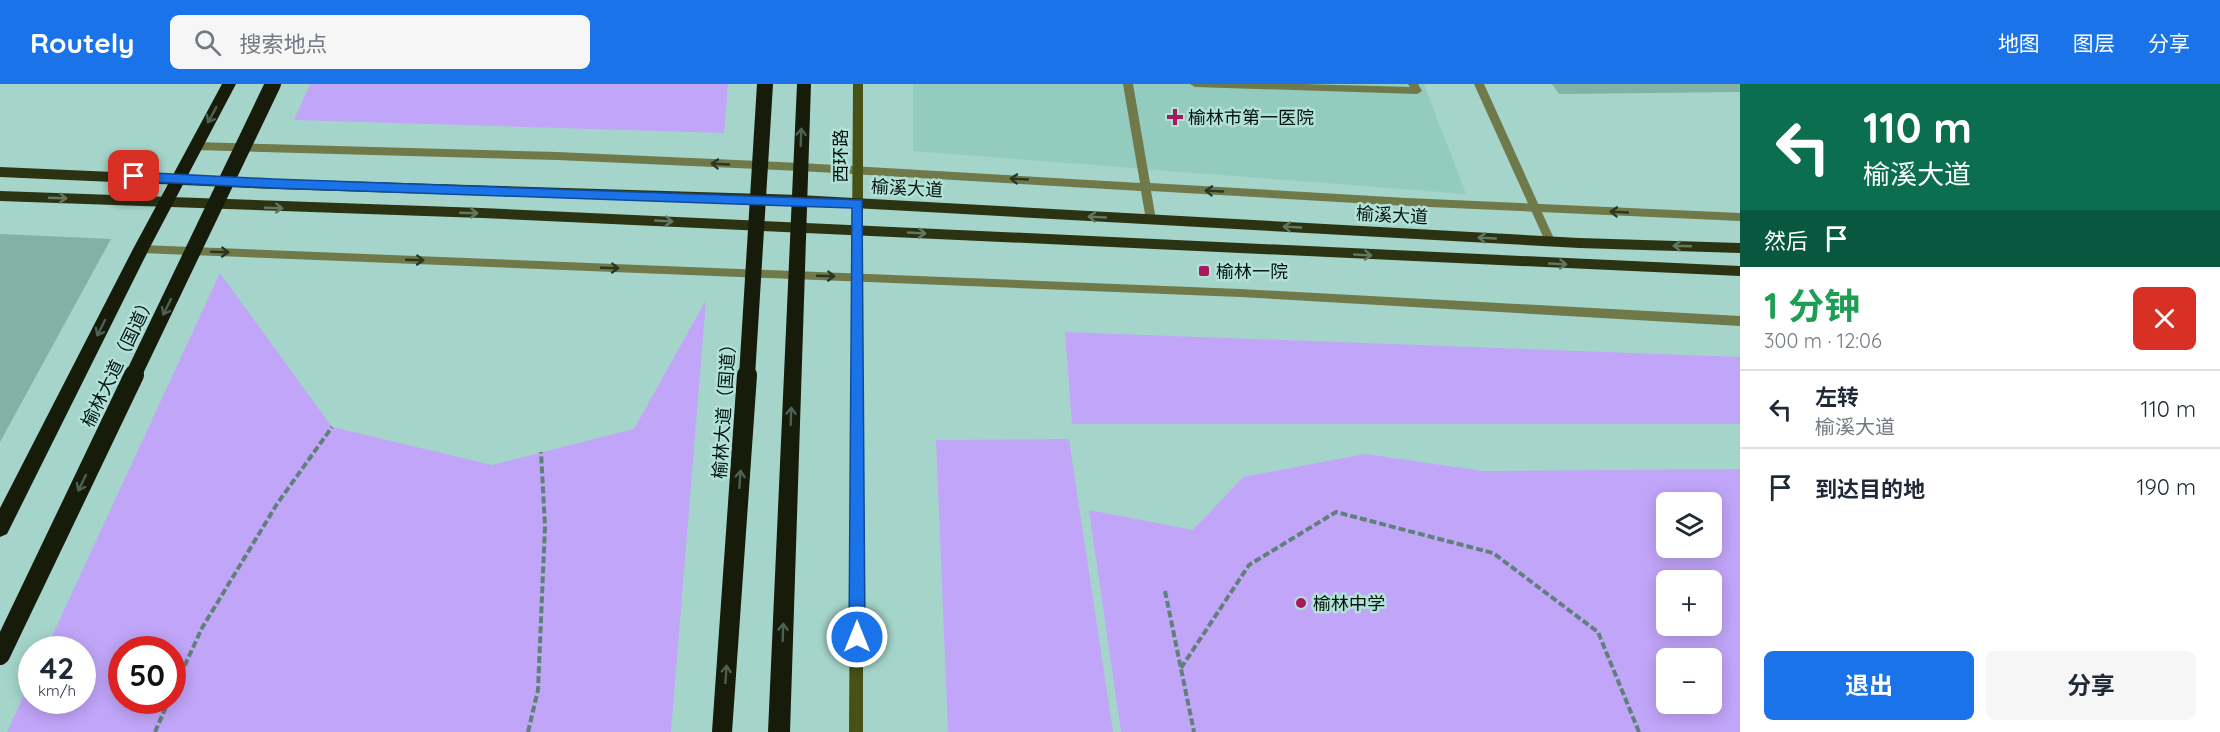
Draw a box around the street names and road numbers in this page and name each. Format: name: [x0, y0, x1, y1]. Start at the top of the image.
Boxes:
street label: 西环路: [829, 129, 852, 183]
street label: 榆溪大道: [870, 175, 944, 201]
street label: 榆溪大道: [1355, 202, 1429, 228]
street label: 榆林大道（国道）: [76, 291, 160, 431]
street label: 榆林大道（国道）: [708, 334, 740, 480]

